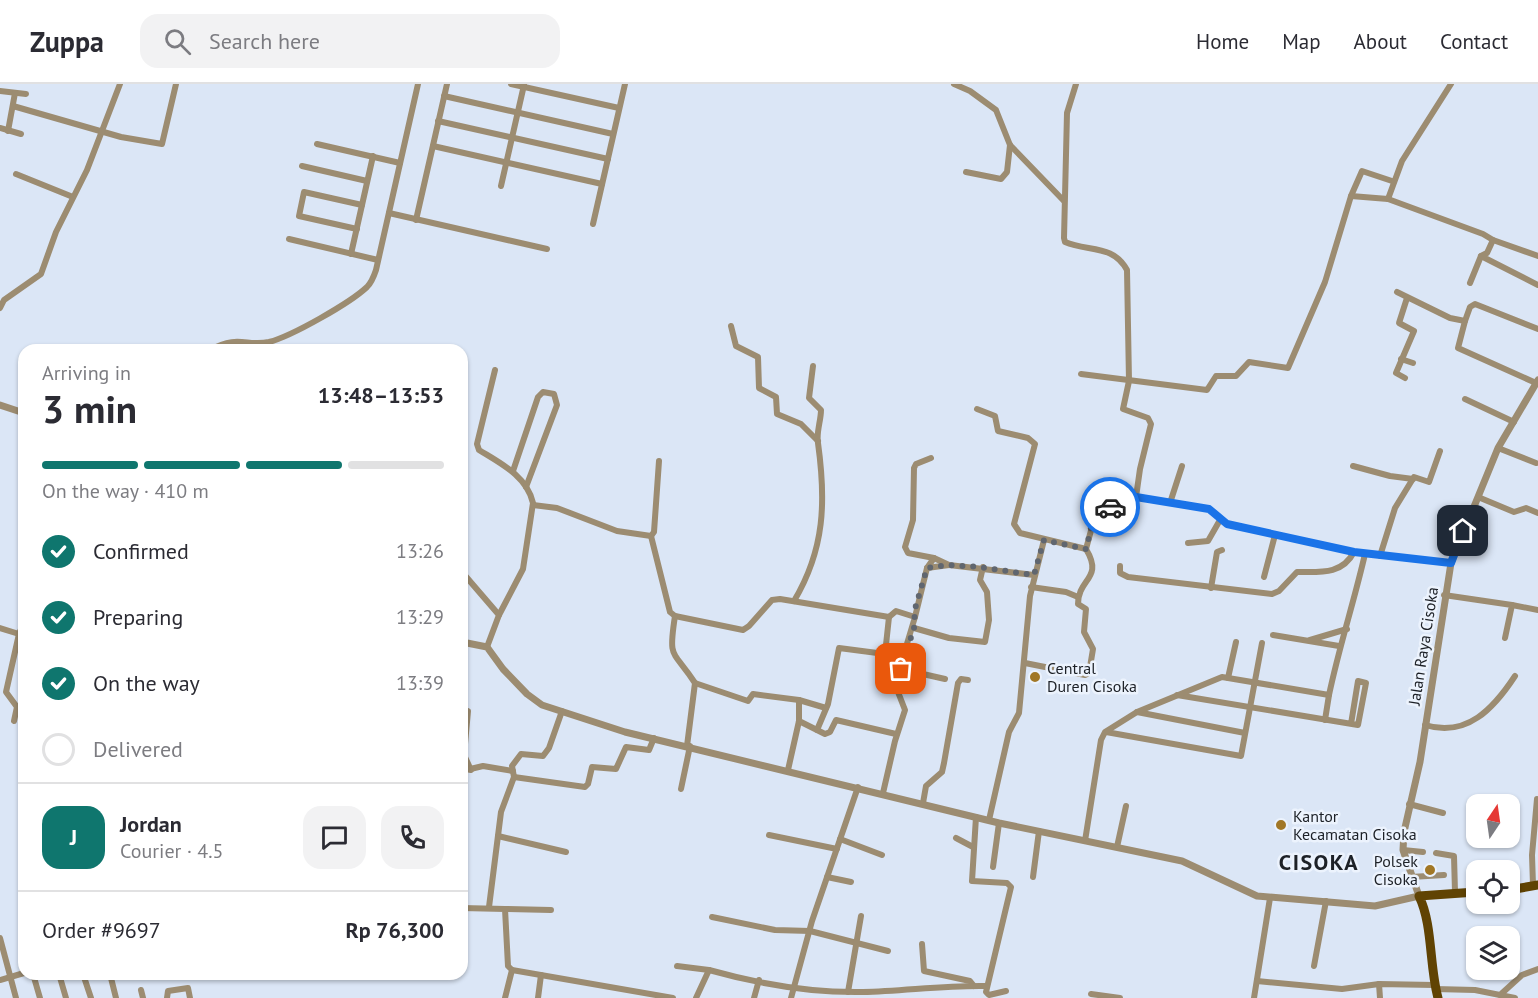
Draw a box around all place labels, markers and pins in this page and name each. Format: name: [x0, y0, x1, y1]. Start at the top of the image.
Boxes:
pin: [1437, 505, 1488, 556]
pin: [875, 643, 926, 694]
place label: Central Duren Cisoka: [1047, 658, 1137, 696]
marker: Central Duren Cisoka: [1028, 670, 1042, 684]
place label: Kantor Kecamatan Cisoka: [1293, 806, 1417, 844]
marker: Kantor Kecamatan Cisoka: [1274, 818, 1288, 832]
place label: Polsek Cisoka: [1374, 851, 1418, 889]
marker: Polsek Cisoka: [1423, 863, 1437, 877]

